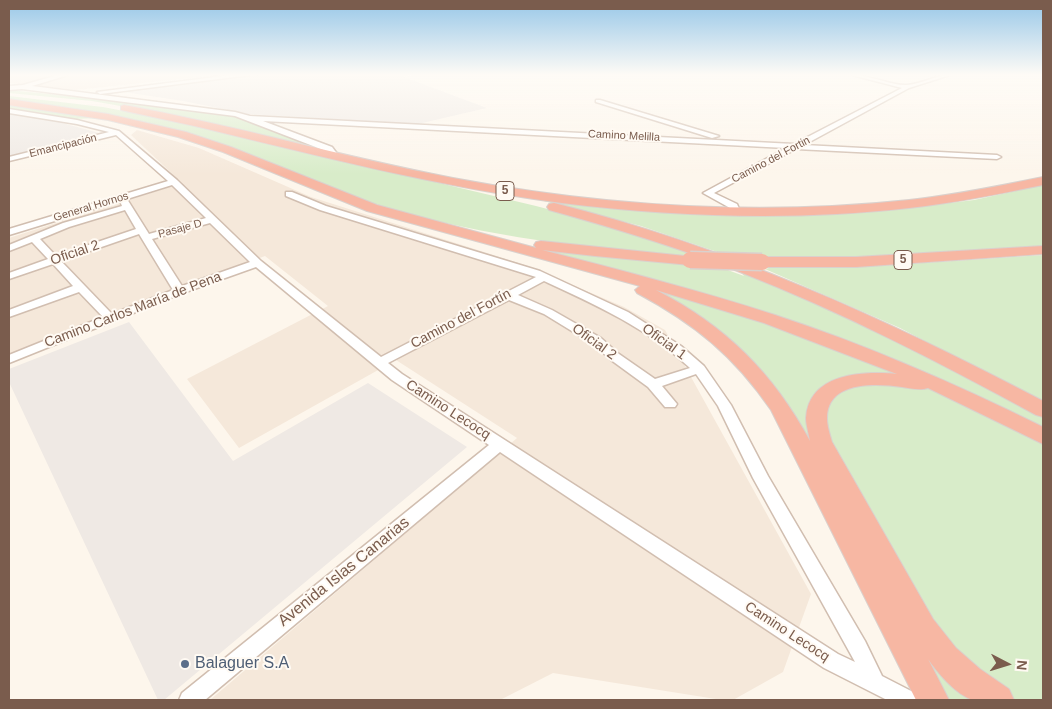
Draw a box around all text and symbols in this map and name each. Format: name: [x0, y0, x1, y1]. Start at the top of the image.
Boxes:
street label: Camino Melilla: [588, 128, 660, 144]
street label: Emancipación: [28, 131, 98, 161]
street label: Camino del Fortin: [730, 134, 812, 186]
road number: 5: [496, 182, 514, 200]
street label: General Hornos: [52, 189, 130, 225]
street label: Pasaje D: [157, 217, 203, 241]
street label: Oficial 2: [48, 237, 102, 269]
road number: 5: [894, 250, 912, 270]
street label: Camino Carlos María de Pena: [42, 268, 224, 352]
street label: Camino del Fortín: [408, 285, 514, 353]
street label: Oficial 2: [569, 320, 619, 364]
street label: Oficial 1: [639, 320, 689, 364]
street label: Camino Lecocq: [403, 376, 493, 444]
street label: Avenida Islas Canarias: [274, 513, 414, 631]
street label: Camino Lecocq: [742, 598, 832, 666]
north arrow: [982, 639, 1032, 689]
place label: Balaguer S.A: [195, 654, 289, 674]
marker: Balaguer S.A: [179, 658, 191, 670]
text: N: [1014, 660, 1030, 671]

